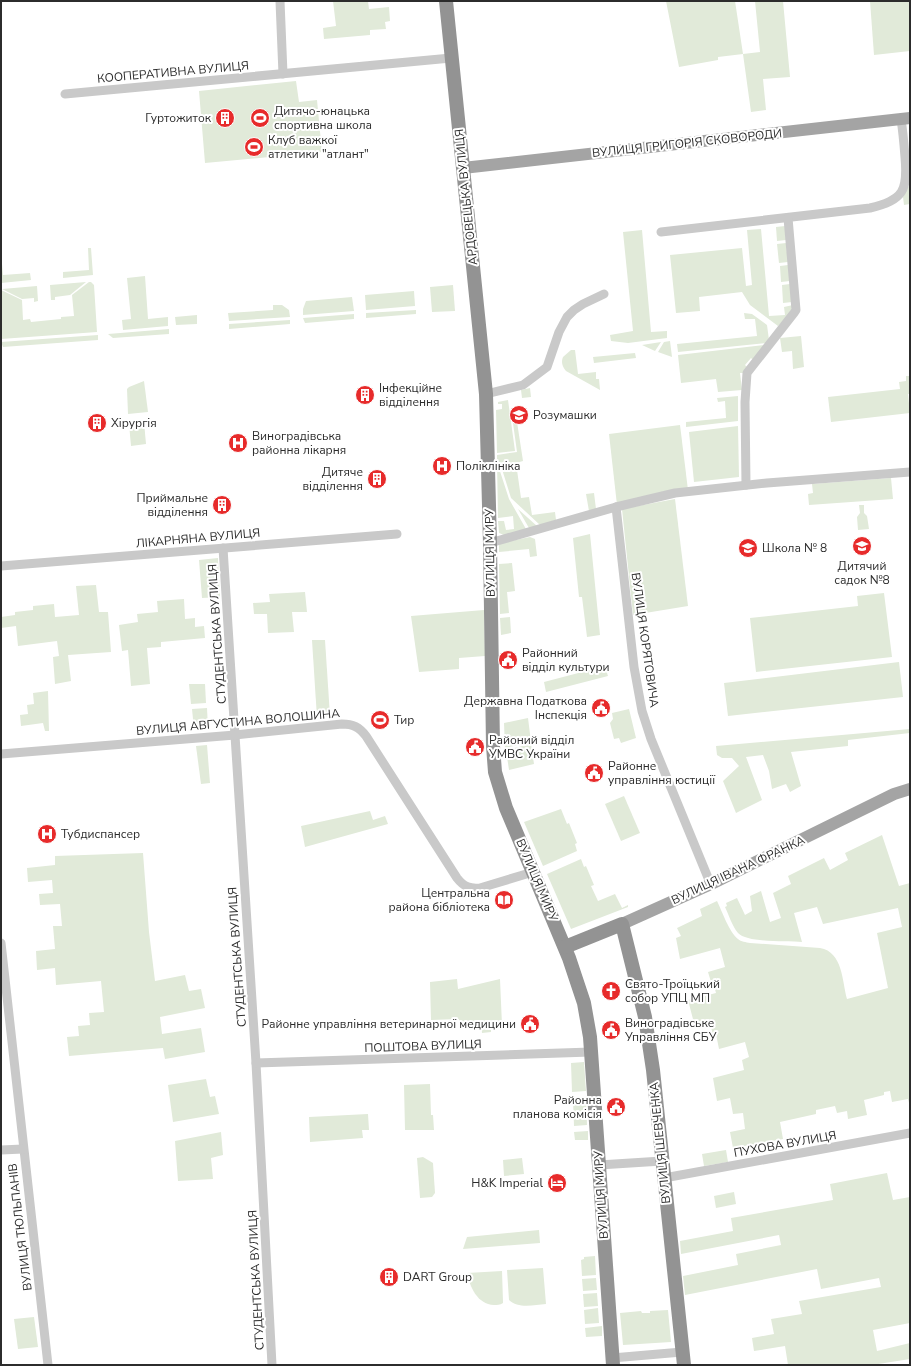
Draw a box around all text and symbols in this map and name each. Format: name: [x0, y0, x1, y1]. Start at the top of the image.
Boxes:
street label: КООПЕРАТИВНА ВУЛИЦЯ: [96, 57, 250, 87]
place label: Дитячо-юнацька спортивна школа: [274, 103, 372, 133]
building icon: Гуртожиток: [214, 107, 236, 129]
sports icon: Дитячо-юнацька спортивна школа: [249, 107, 271, 129]
place label: Гуртожиток: [145, 110, 212, 126]
street label: ВУЛИЦЯ ГРИГОРІЯ СКОВОРОДИ: [591, 125, 783, 161]
street label: АРДОВЕЦЬКА ВУЛИЦЯ: [451, 128, 481, 266]
place label: Клуб важкої атлетики "атлант": [268, 132, 369, 162]
sports icon: Клуб важкої атлетики "атлант": [243, 136, 265, 158]
place label: Інфекційне відділення: [379, 380, 442, 410]
building icon: Інфекційне відділення: [354, 384, 376, 406]
school or university icon: Розумашки: [508, 404, 530, 426]
place label: Розумашки: [533, 407, 597, 423]
building icon: Хірургія: [86, 412, 108, 434]
place label: Хірургія: [111, 415, 157, 431]
place label: Виноградівська районна лікарня: [252, 428, 346, 458]
hospital icon: Виноградівська районна лікарня: [227, 432, 249, 454]
hospital icon: Поліклініка: [431, 455, 453, 477]
place label: Поліклініка: [456, 458, 520, 474]
place label: Дитяче відділення: [302, 464, 363, 494]
building icon: Дитяче відділення: [366, 468, 388, 490]
place label: Приймальне відділення: [137, 490, 208, 520]
building icon: Приймальне відділення: [211, 494, 233, 516]
street label: ВУЛИЦЯ МИРУ: [481, 508, 499, 597]
street label: ЛІКАРНЯНА ВУЛИЦЯ: [135, 525, 261, 551]
school or university icon: Дитячий садок №8: [851, 535, 873, 557]
school or university icon: Школа № 8: [737, 537, 759, 559]
place label: Школа № 8: [762, 540, 827, 556]
place label: Дитячий садок №8: [834, 558, 890, 588]
street label: СТУДЕНТСЬКА ВУЛИЦЯ: [204, 563, 230, 705]
street label: ВУЛИЦЯ КОРЯТОВИЧА: [628, 571, 662, 709]
place label: Районний відділ культури: [522, 645, 610, 675]
public building icon: Районний відділ культури: [497, 649, 519, 671]
place label: Державна Податкова Інспекція: [464, 693, 587, 723]
public building icon: Державна Податкова Інспекція: [590, 697, 612, 719]
street label: ВУЛИЦЯ АВГУСТИНА ВОЛОШИНА: [135, 705, 341, 739]
sports icon: Тир: [369, 709, 391, 731]
place label: Тир: [394, 712, 414, 728]
place label: Районий відділ УМВС України: [488, 732, 574, 762]
public building icon: Районий відділ УМВС України: [464, 736, 486, 758]
place label: Районне управління юстиції: [608, 758, 716, 788]
public building icon: Районне управління юстиції: [583, 762, 605, 784]
hospital icon: Тубдиспансер: [36, 823, 58, 845]
place label: Тубдиспансер: [61, 826, 140, 842]
street label: ВУЛИЦЯ ІВАНА ФРАНКА: [669, 832, 808, 908]
street label: ВУЛИЦЯ МИРУ: [512, 836, 562, 924]
place label: Центральна района бібліотека: [388, 885, 490, 915]
street label: СТУДЕНТСЬКА ВУЛИЦЯ: [224, 886, 250, 1028]
library icon: Центральна района бібліотека: [493, 889, 515, 911]
place label: Свято-Троїцький собор УПЦ МП: [625, 976, 720, 1006]
church icon: Свято-Троїцький собор УПЦ МП: [600, 980, 622, 1002]
public building icon: Районне управління ветеринарної медицини: [519, 1013, 541, 1035]
place label: Виноградівське Управління СБУ: [624, 1015, 717, 1045]
place label: Районне управління ветеринарної медицини: [262, 1016, 516, 1032]
public building icon: Виноградівське Управління СБУ: [600, 1019, 622, 1041]
street label: ПОШТОВА ВУЛИЦЯ: [364, 1036, 482, 1056]
street label: ВУЛИЦЯ ШЕВЧЕНКА: [646, 1081, 674, 1205]
place label: Районна планова комісія: [513, 1092, 602, 1122]
public building icon: Районна планова комісія: [605, 1096, 627, 1118]
street label: ПУХОВА ВУЛИЦЯ: [732, 1127, 838, 1161]
street label: ВУЛИЦЯ МИРУ: [590, 1150, 612, 1240]
street label: ВУЛИЦЯ ТЮЛЬПАНІВ: [4, 1162, 36, 1292]
hotel icon: H&K Imperial: [546, 1172, 568, 1194]
place label: H&K Imperial: [471, 1175, 543, 1191]
street label: СТУДЕНТСЬКА ВУЛИЦЯ: [244, 1209, 268, 1351]
building icon: DART Group: [378, 1266, 400, 1288]
place label: DART Group: [403, 1269, 472, 1285]

